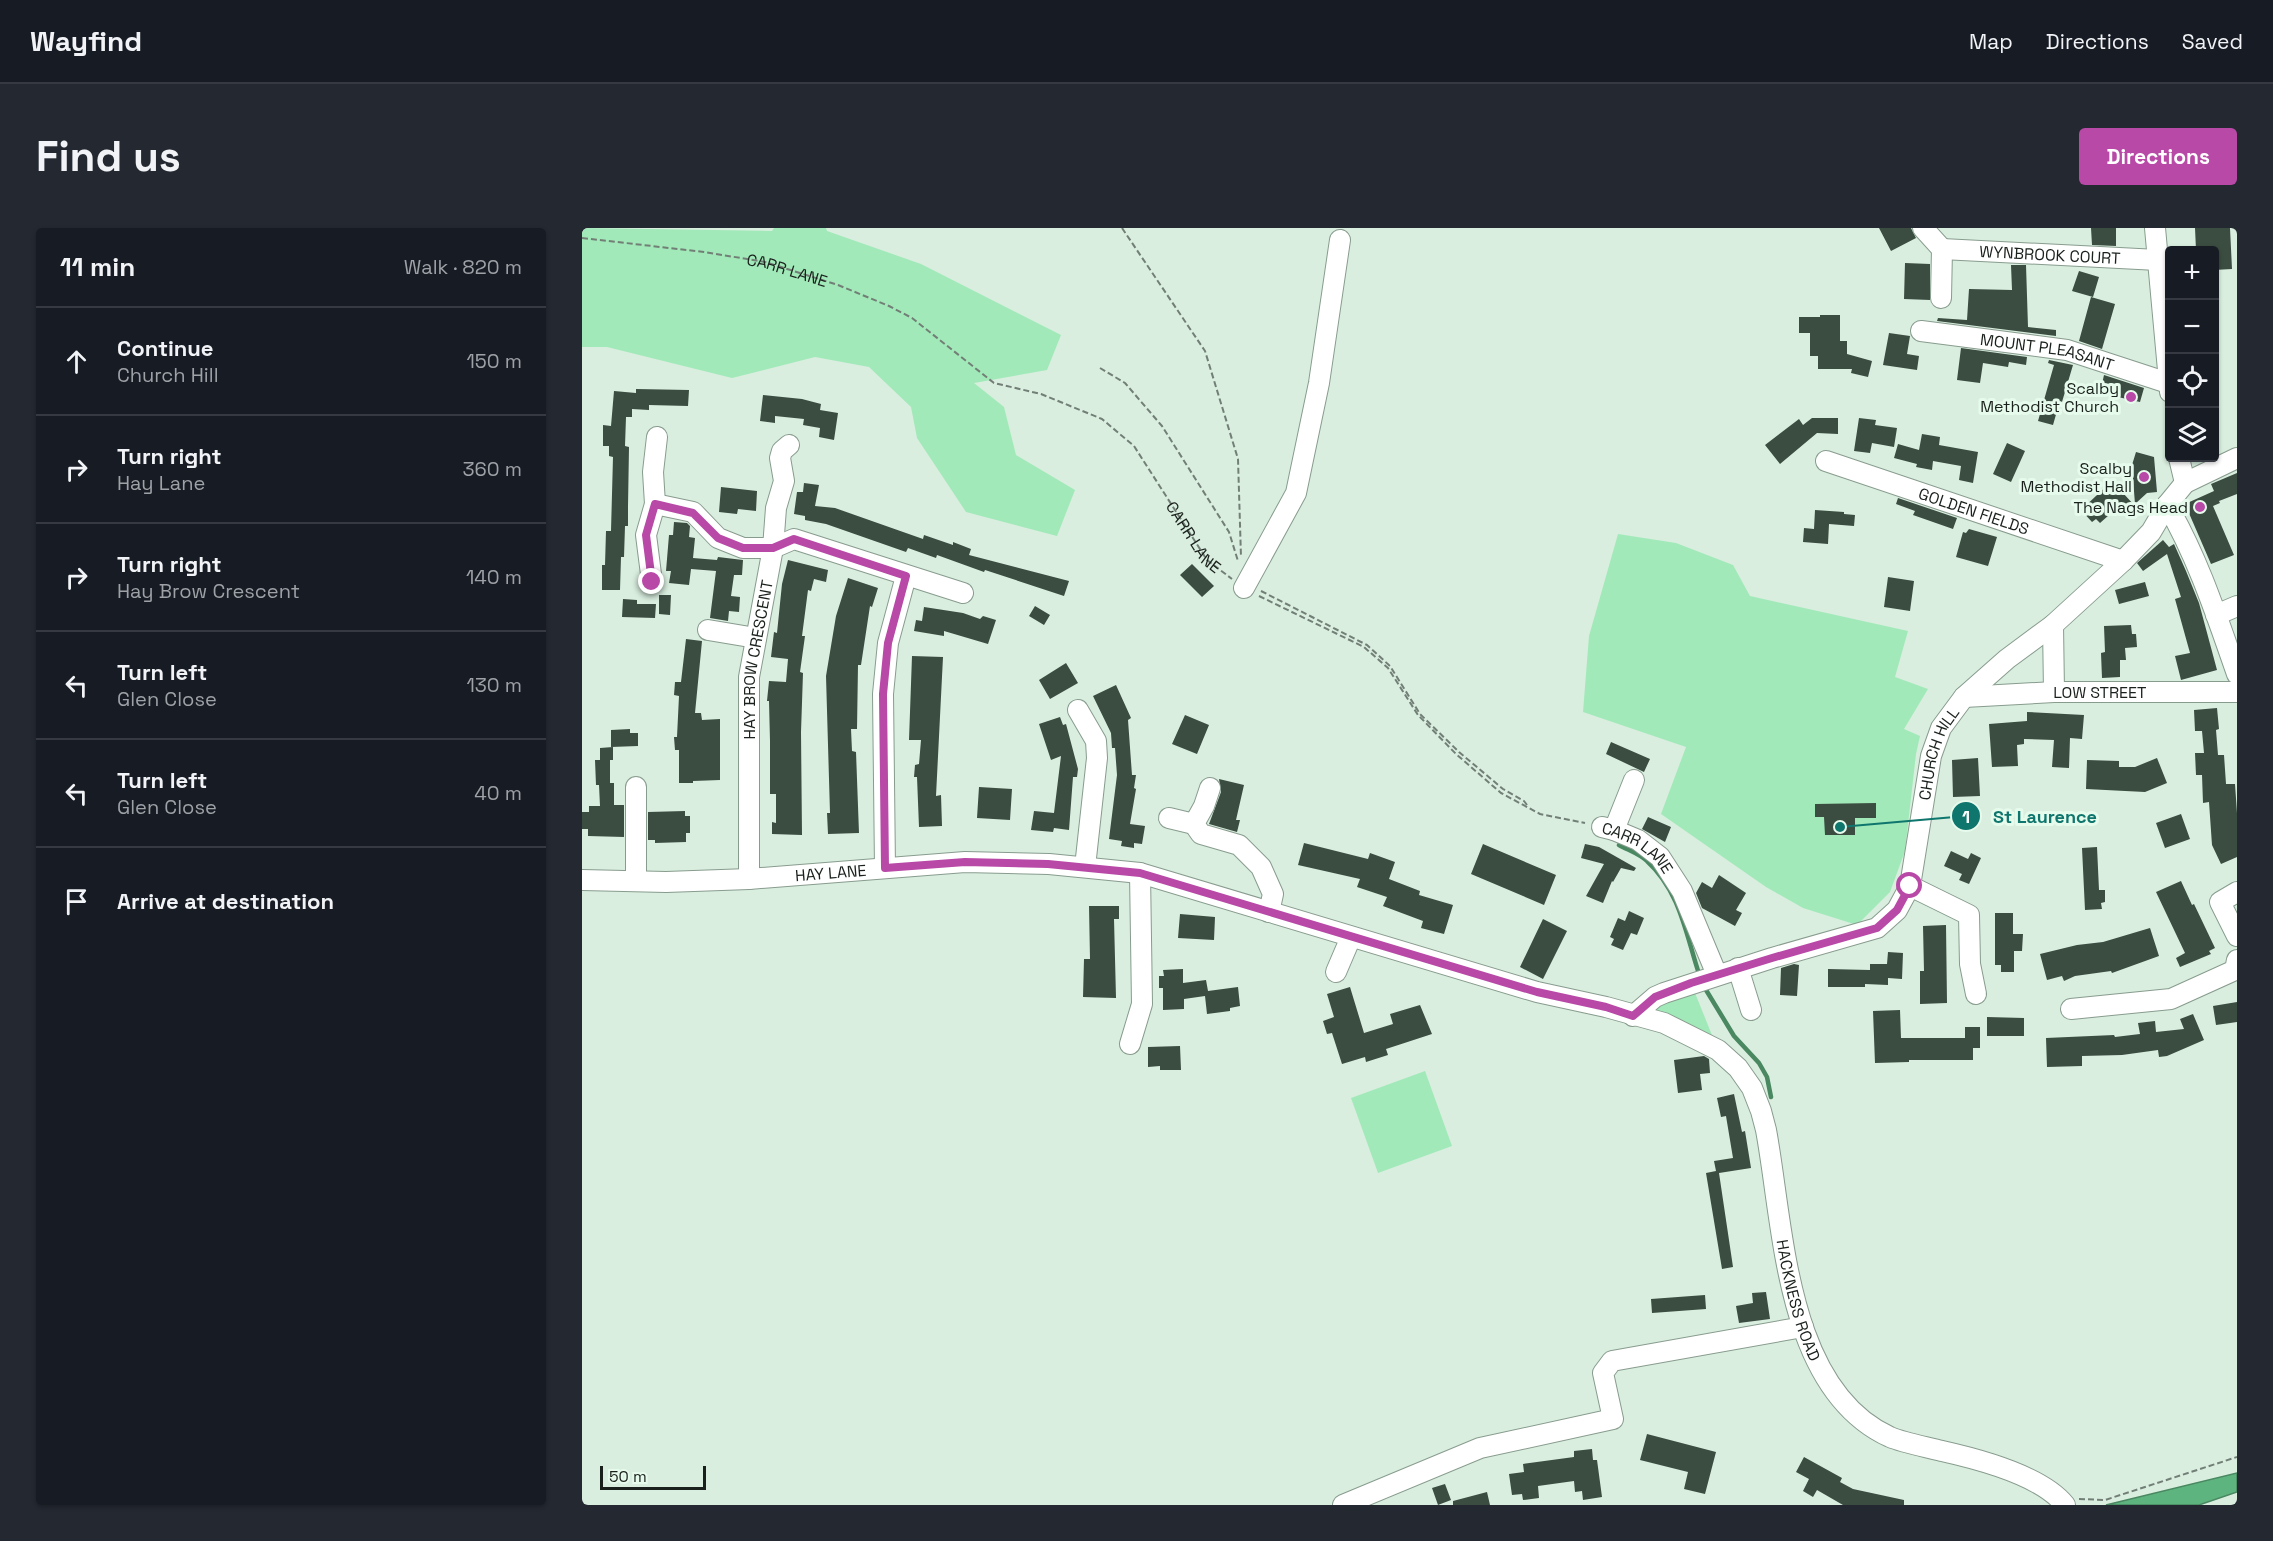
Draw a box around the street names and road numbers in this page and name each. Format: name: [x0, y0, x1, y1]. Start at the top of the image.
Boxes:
street label: WYNBROOK COURT: [1979, 240, 2121, 269]
street label: CARR LANE: [745, 249, 830, 292]
street label: MOUNT PLEASANT: [1979, 328, 2117, 375]
street label: GOLDEN FIELDS: [1916, 482, 2032, 539]
street label: CARR LANE: [1162, 497, 1225, 578]
street label: HAY BROW CRESCENT: [739, 578, 777, 739]
street label: LOW STREET: [2053, 682, 2147, 703]
street label: CHURCH HILL: [1914, 702, 1964, 802]
street label: CARR LANE: [1600, 817, 1678, 877]
street label: HAY LANE: [794, 859, 867, 886]
street label: HACKNESS ROAD: [1772, 1238, 1826, 1364]

